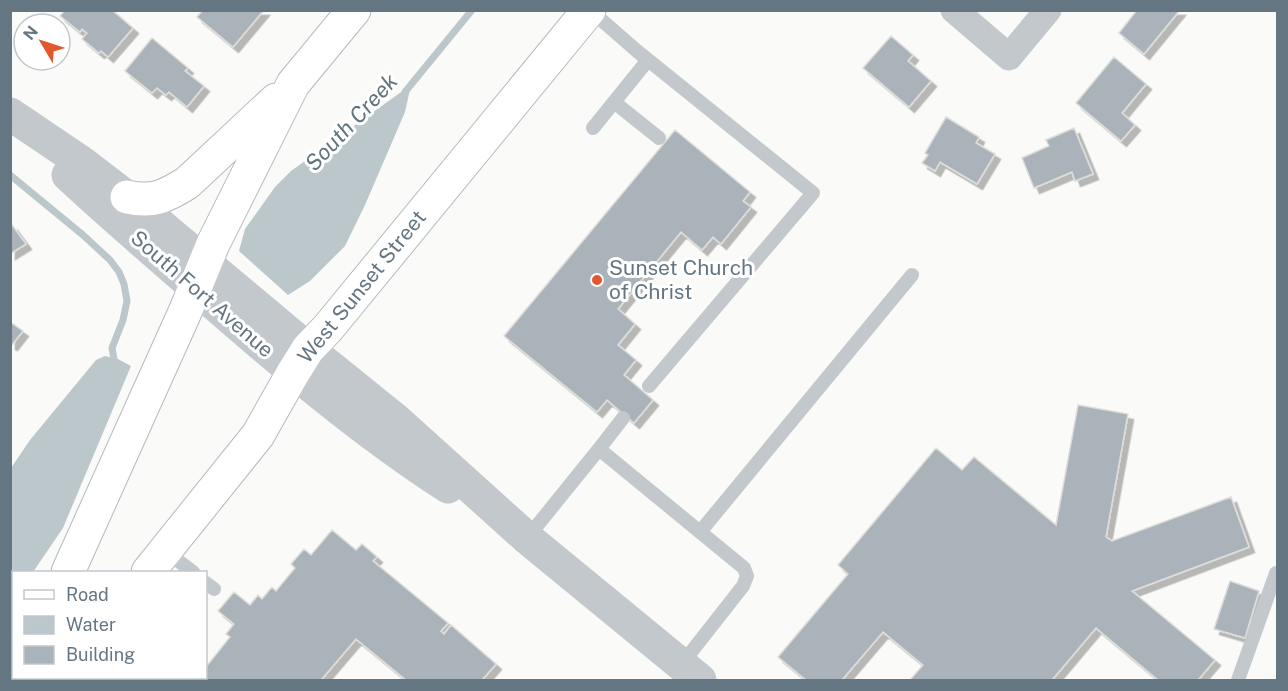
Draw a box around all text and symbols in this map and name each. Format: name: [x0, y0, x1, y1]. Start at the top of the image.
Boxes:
north arrow: [12, 12, 72, 72]
text: N: [19, 22, 42, 44]
water label: South Creek: [299, 68, 403, 176]
street label: West Sunset Street: [292, 205, 431, 368]
street label: South Fort Avenue: [126, 225, 279, 362]
place label: Sunset Church of Christ: [609, 255, 753, 304]
marker: Sunset Church of Christ: [590, 273, 604, 287]
legend: [12, 571, 207, 679]
text: Road: [66, 584, 109, 605]
text: Water: [66, 614, 116, 635]
text: Building: [66, 644, 135, 665]

